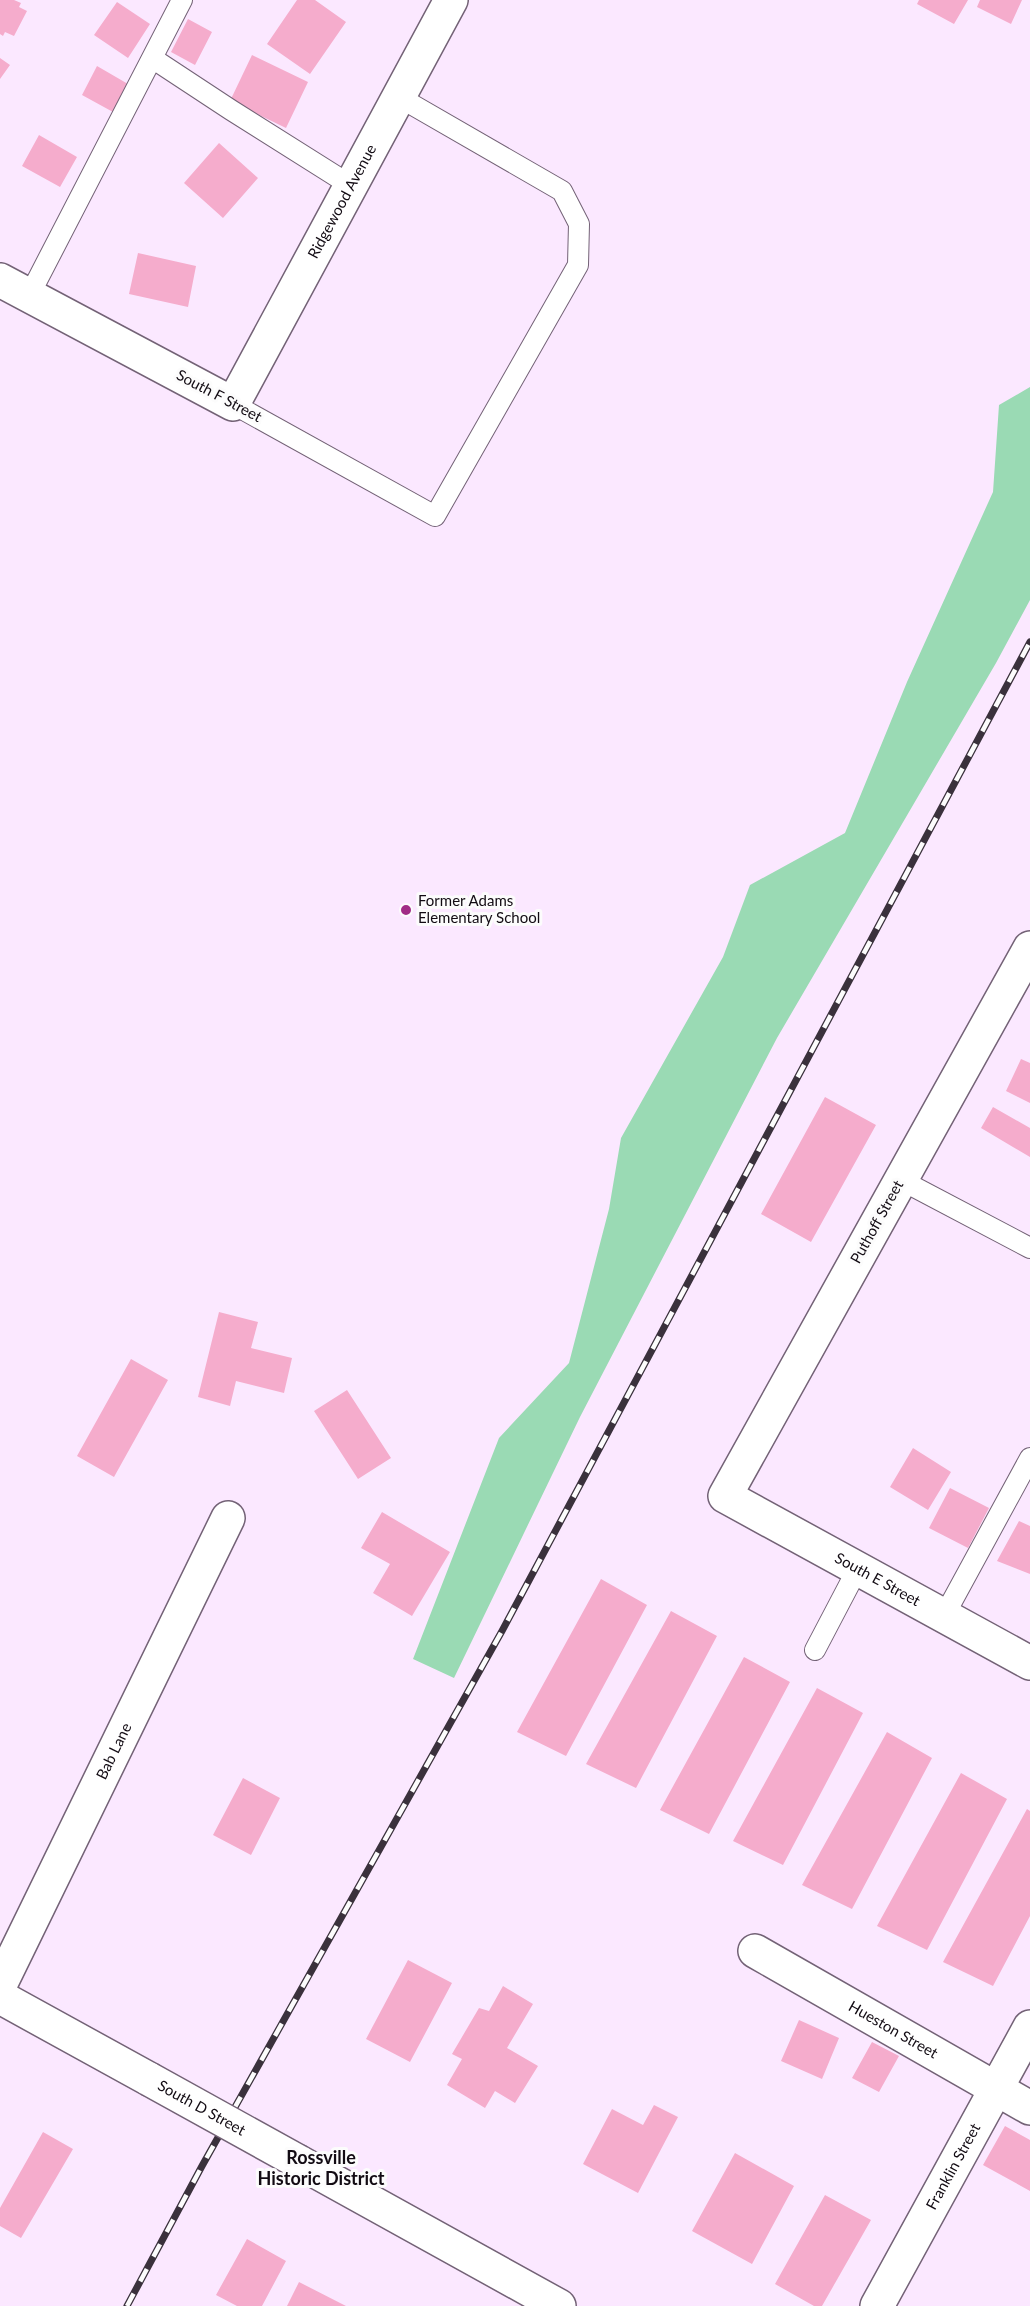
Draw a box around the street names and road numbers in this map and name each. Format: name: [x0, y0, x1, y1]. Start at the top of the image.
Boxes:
street label: Ridgewood Avenue: [303, 141, 379, 261]
street label: South F Street: [174, 365, 266, 425]
street label: Puthoff Street: [846, 1176, 907, 1266]
street label: South E Street: [832, 1548, 924, 1610]
street label: Bab Lane: [92, 1720, 135, 1782]
street label: Hueston Street: [846, 1996, 942, 2062]
street label: South D Street: [155, 2076, 249, 2139]
street label: Franklin Street: [922, 2119, 984, 2212]

